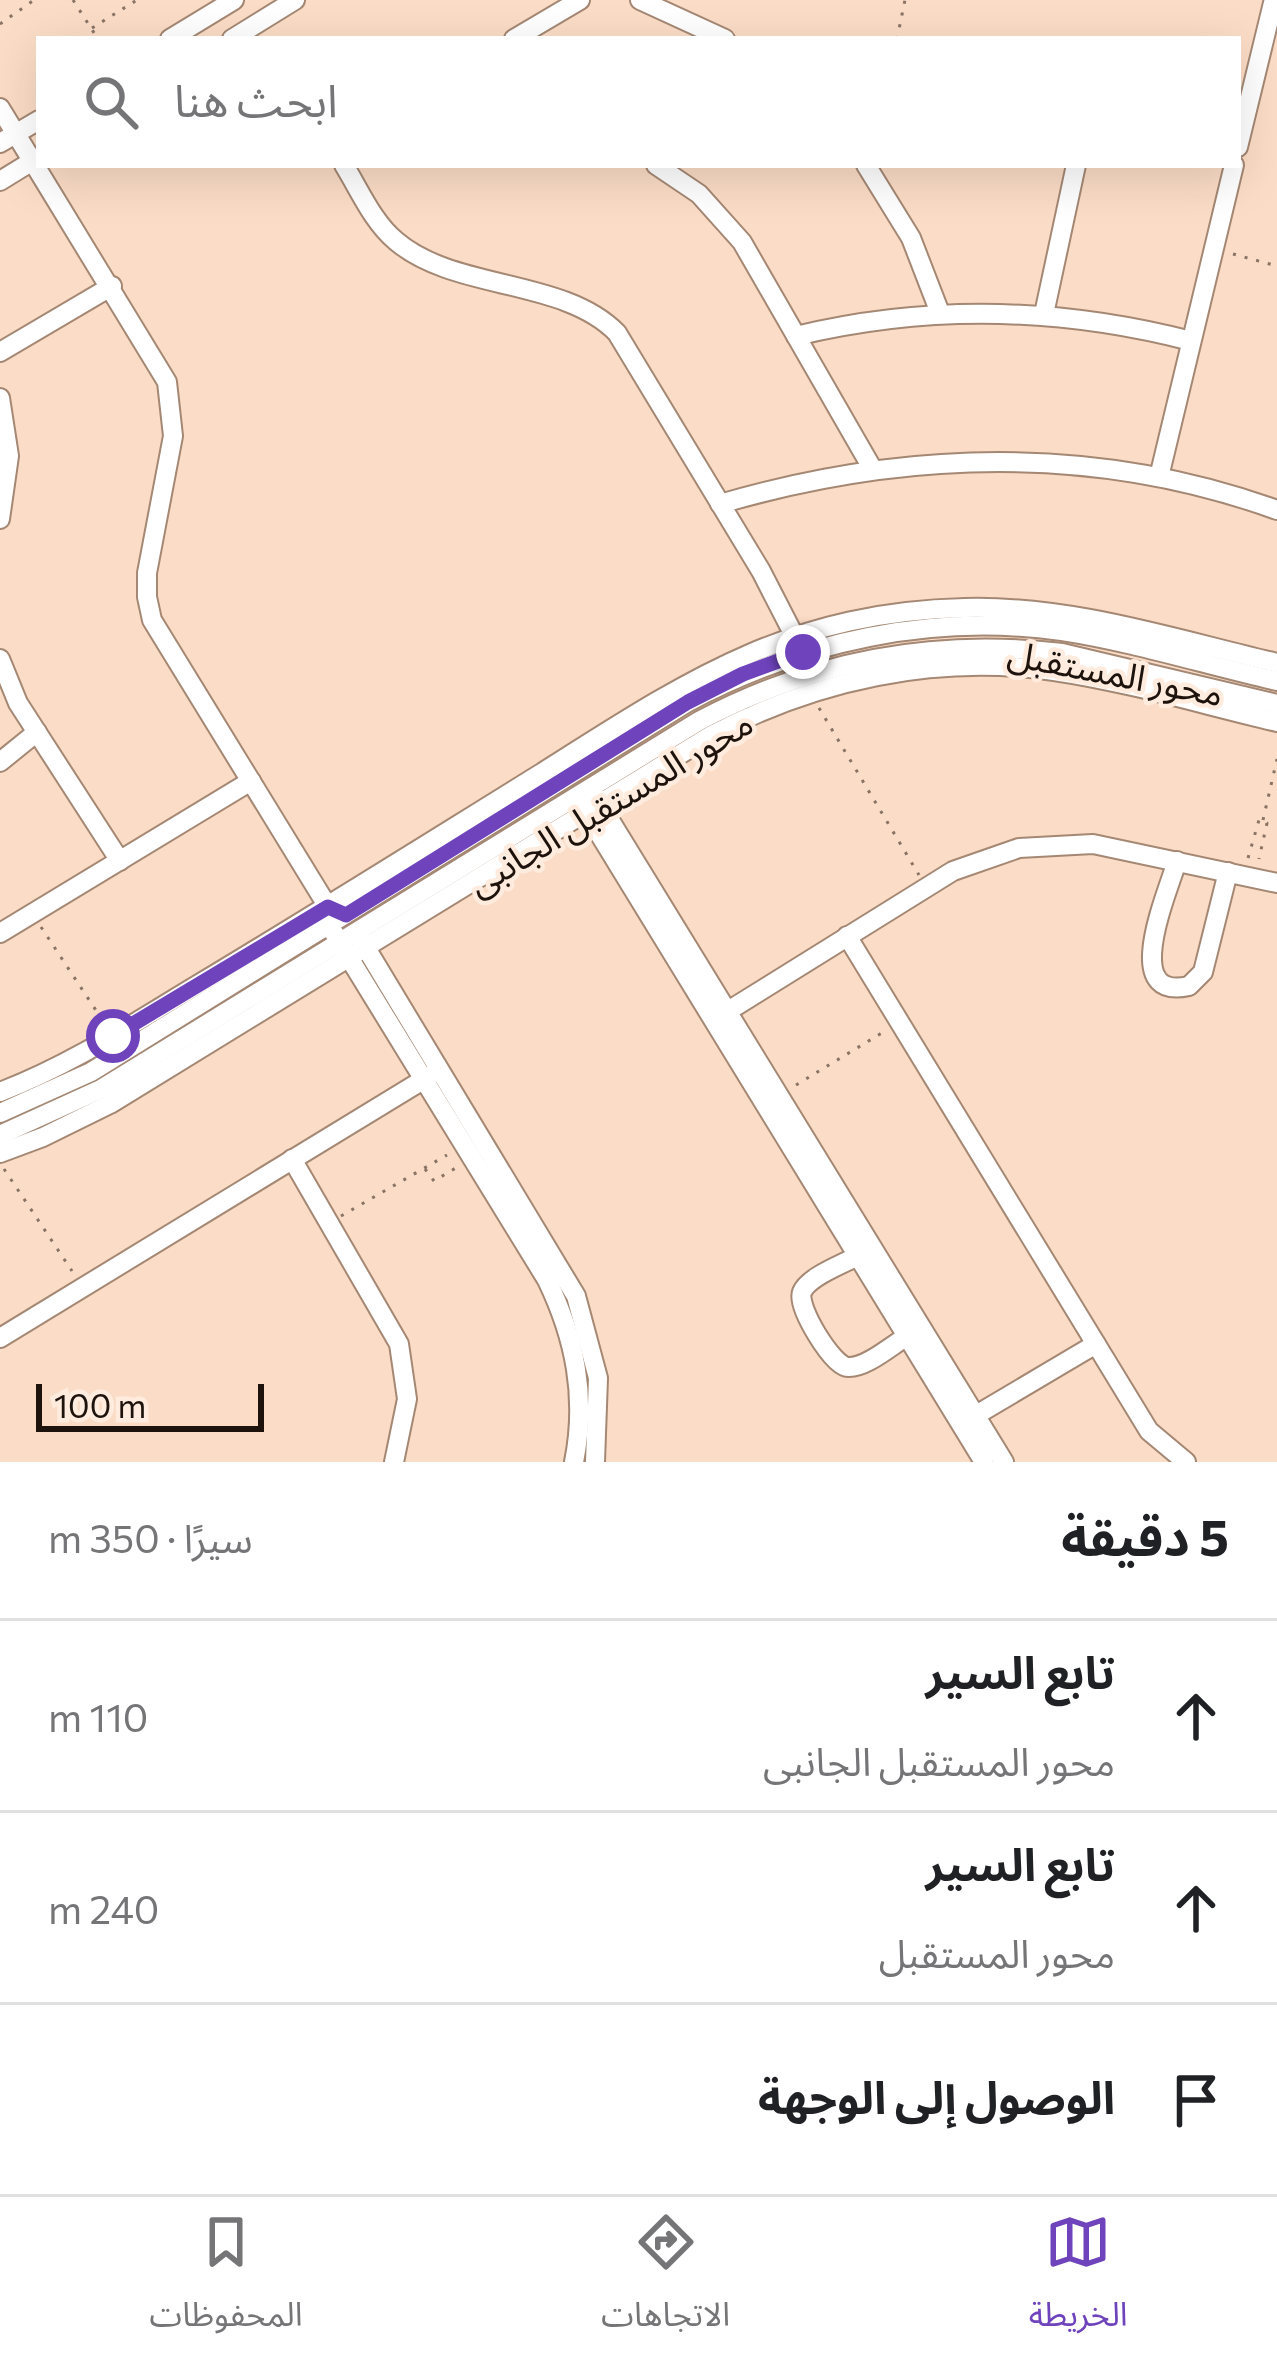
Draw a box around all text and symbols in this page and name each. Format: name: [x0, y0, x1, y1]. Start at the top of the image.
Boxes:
search box: [36, 36, 1241, 168]
icon: search: [78, 69, 144, 135]
text: ابحث هنا: [174, 71, 338, 126]
route end: [776, 625, 830, 679]
street label: محور المستقبل: [1004, 629, 1227, 715]
street label: محور المستقبل الجانبى: [458, 698, 761, 905]
route start: [86, 1009, 140, 1063]
scale bar: [36, 1378, 264, 1431]
text: 100 m: [54, 1384, 146, 1425]
text: 5 دقيقة: [1061, 1504, 1229, 1567]
text: سيرًا · 350 m: [48, 1513, 253, 1561]
text: تابع السير: [926, 1643, 1115, 1698]
icon: ahead: [1163, 1683, 1229, 1749]
text: 110 m: [48, 1692, 148, 1740]
text: محور المستقبل الجانبى: [763, 1736, 1115, 1784]
text: تابع السير: [926, 1835, 1115, 1890]
icon: ahead: [1163, 1875, 1229, 1941]
text: 240 m: [48, 1884, 159, 1932]
text: محور المستقبل: [879, 1928, 1115, 1976]
icon: arrive: [1163, 2067, 1229, 2133]
text: الوصول إلى الوجهة: [758, 2068, 1115, 2123]
tab: المحفوظات: [149, 2209, 303, 2350]
tab: الاتجاهات: [601, 2209, 730, 2350]
tab: الخريطة: [1029, 2209, 1128, 2350]

